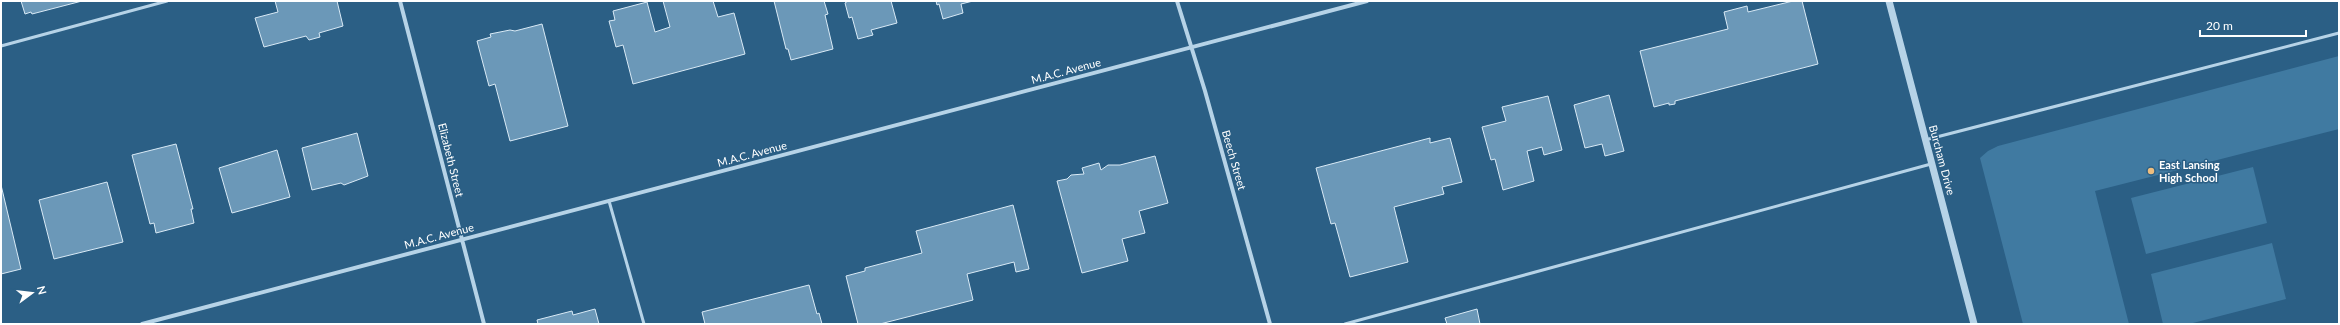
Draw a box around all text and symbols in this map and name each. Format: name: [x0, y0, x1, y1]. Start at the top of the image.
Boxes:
scale bar: [2200, 12, 2306, 38]
text: 20 m: [2206, 18, 2233, 33]
street label: M.A.C. Avenue: [1030, 55, 1102, 86]
street label: Elizabeth Street: [436, 122, 467, 198]
street label: Burcham Drive: [1927, 123, 1958, 196]
street label: Beech Street: [1220, 128, 1249, 191]
street label: M.A.C. Avenue: [716, 138, 788, 169]
place label: East Lansing High School: [2159, 158, 2220, 184]
marker: East Lansing High School: [2146, 166, 2156, 176]
street label: M.A.C. Avenue: [403, 220, 475, 251]
north arrow: [12, 273, 52, 313]
text: N: [35, 285, 50, 296]

